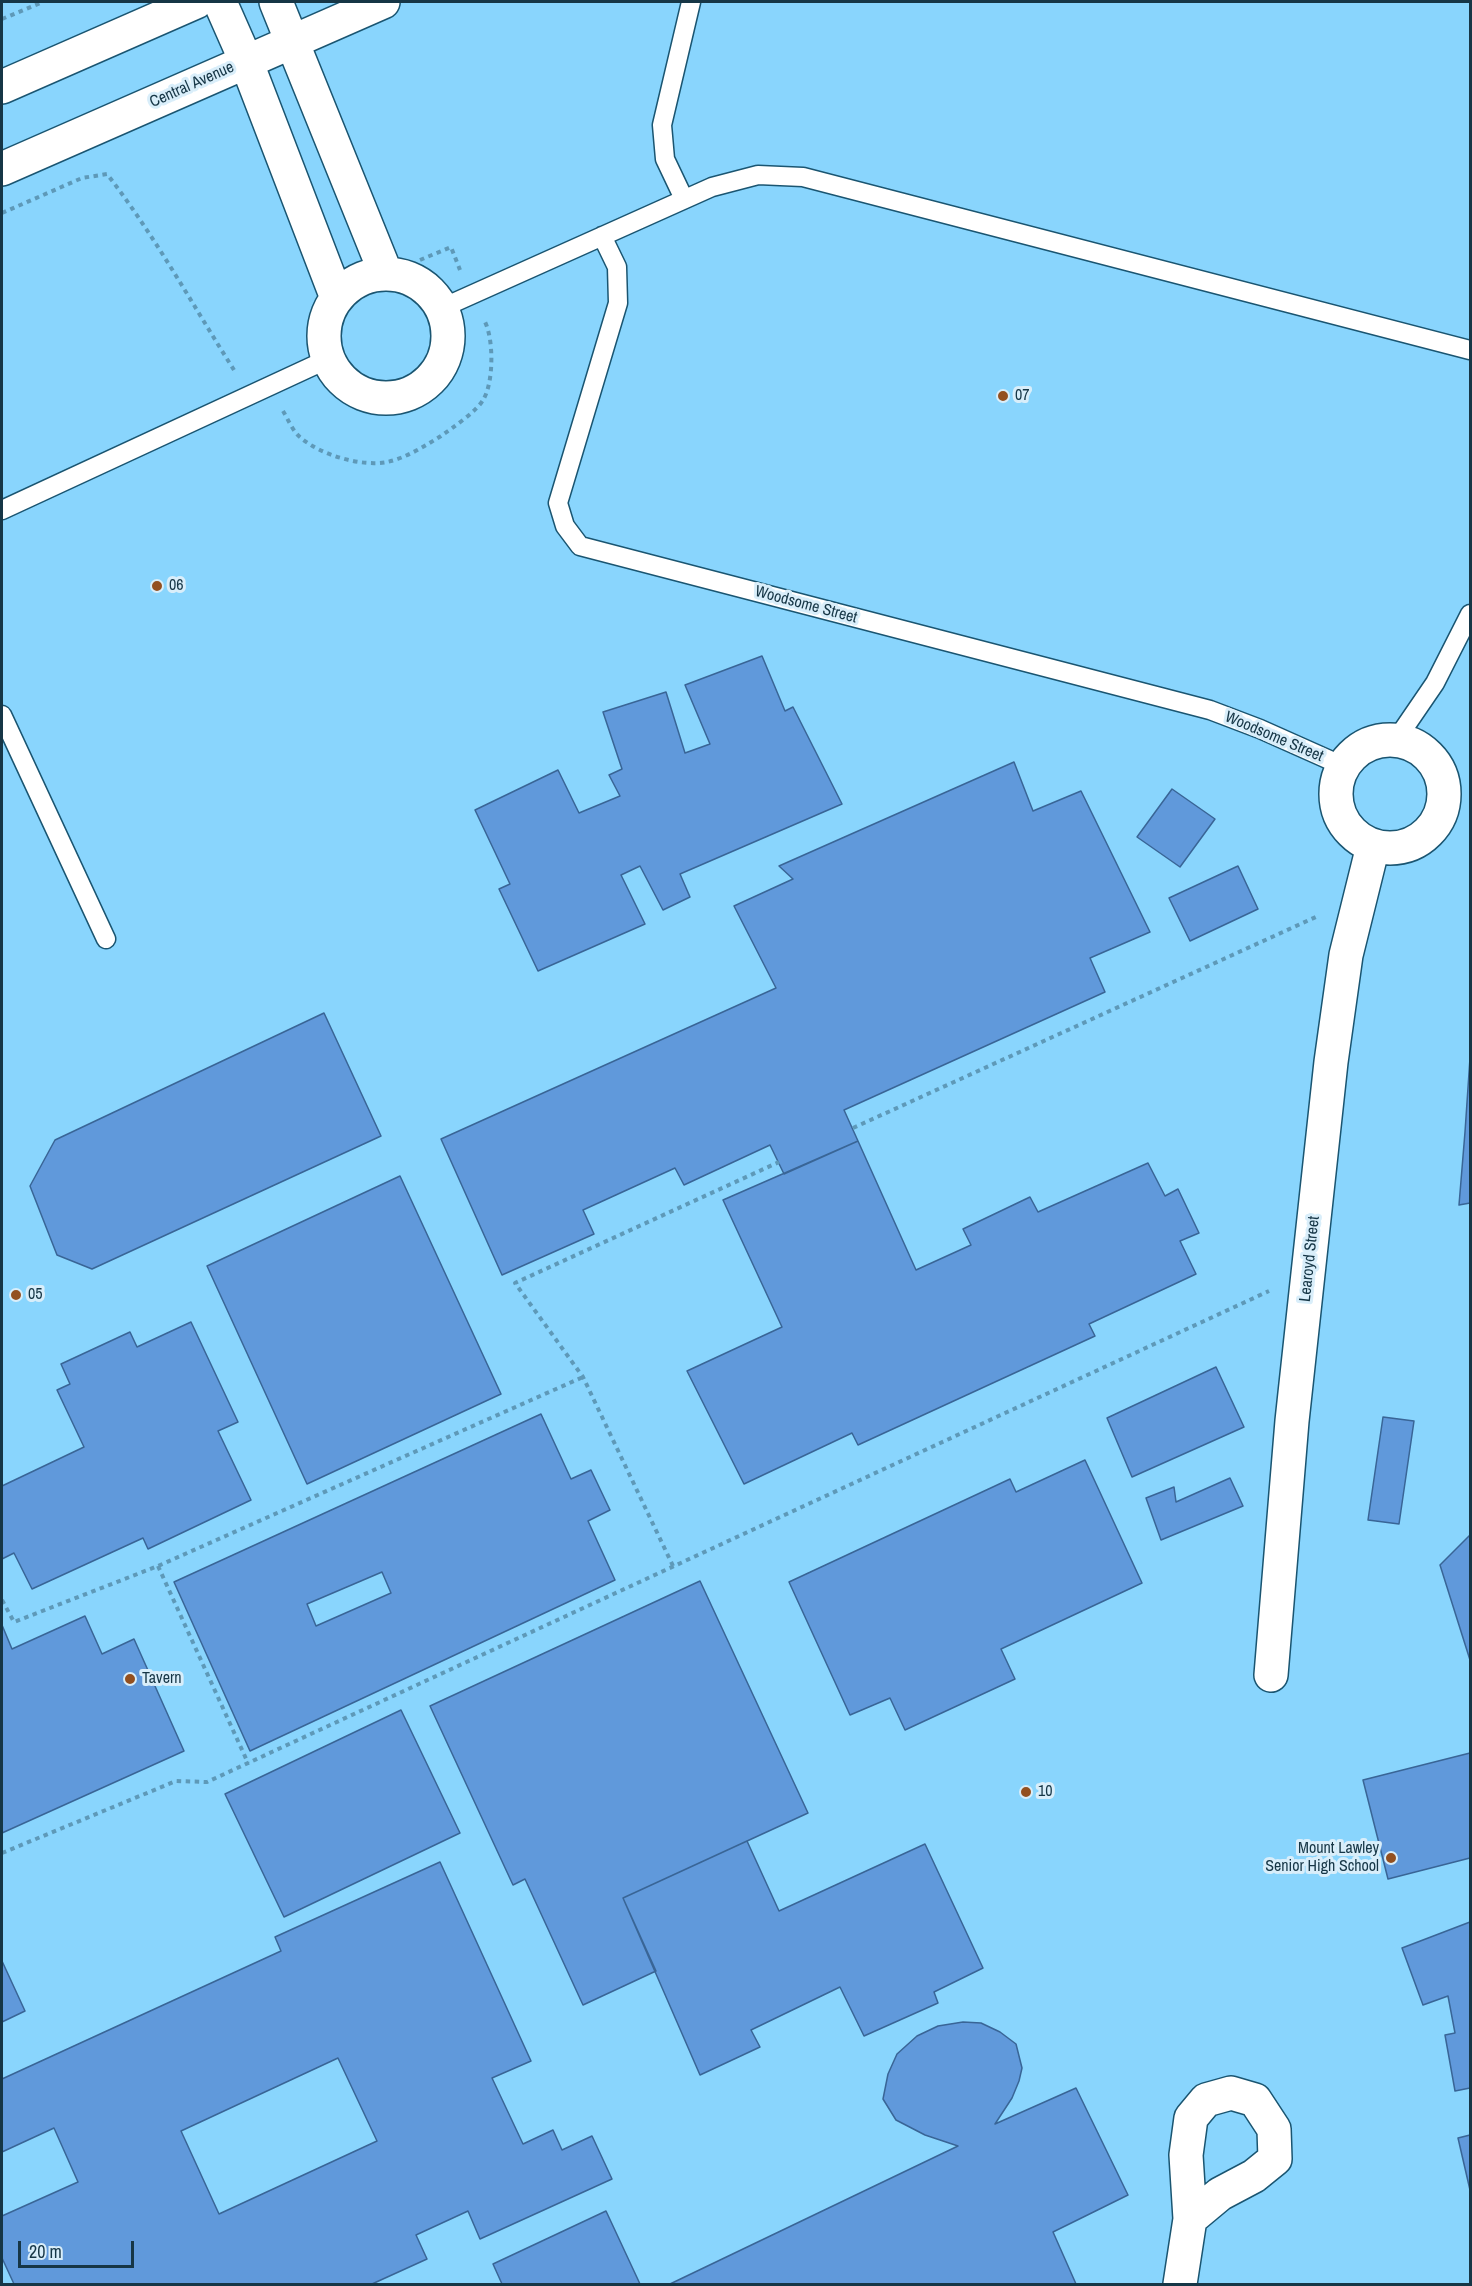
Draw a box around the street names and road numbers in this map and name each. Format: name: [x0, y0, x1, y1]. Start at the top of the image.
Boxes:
street label: Central Avenue: [147, 58, 237, 112]
street label: Woodsome Street: [753, 582, 859, 628]
street label: Woodsome Street: [1222, 708, 1326, 766]
street label: Learoyd Street: [1296, 1215, 1324, 1303]

